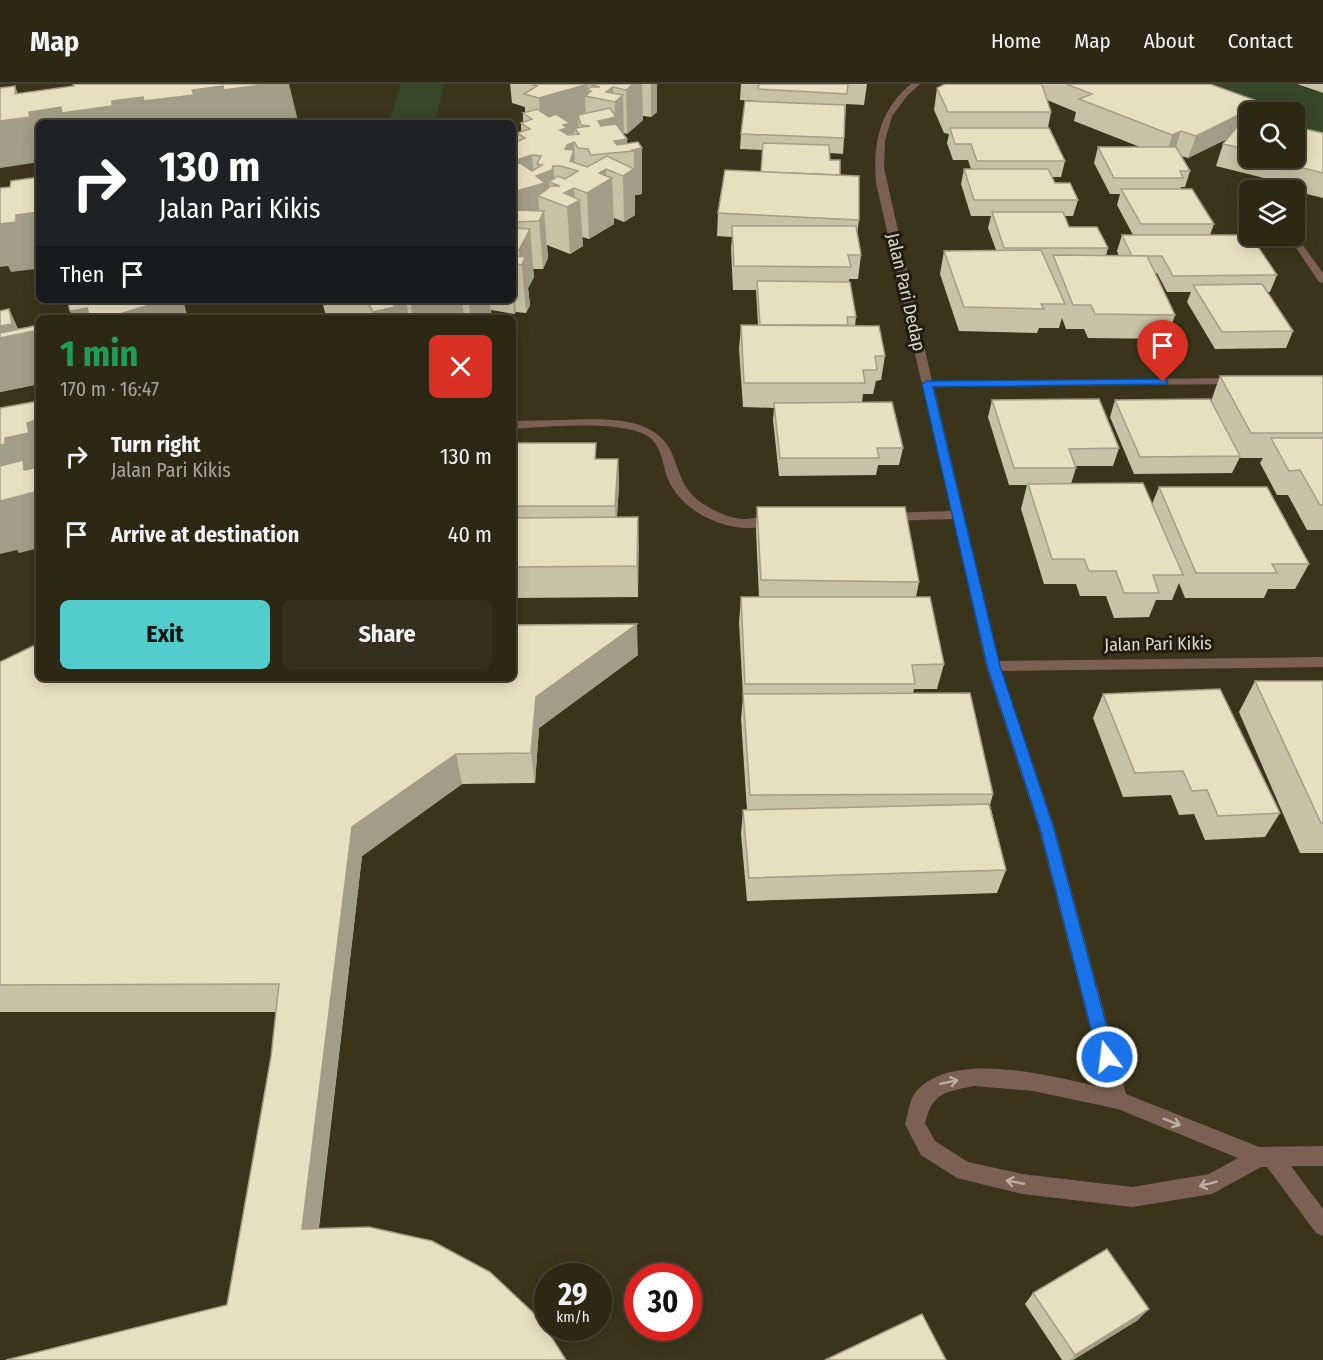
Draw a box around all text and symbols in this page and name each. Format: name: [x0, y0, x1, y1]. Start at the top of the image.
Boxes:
text: Map: [30, 25, 79, 58]
text: Home: [991, 28, 1041, 54]
text: Map: [1074, 28, 1111, 54]
text: About: [1144, 28, 1195, 54]
text: Contact: [1228, 28, 1293, 54]
map controls: [1239, 102, 1305, 246]
button: search: [1239, 102, 1305, 168]
text: 130 m: [159, 142, 260, 192]
icon: right: [60, 144, 138, 222]
button: layers: [1239, 180, 1305, 246]
text: Jalan Pari Kikis: [159, 193, 321, 225]
street label: Jalan Pari Dedap: [882, 231, 930, 353]
icon: arrive: [116, 258, 149, 291]
text: Then: [60, 261, 104, 288]
pin: [1137, 320, 1188, 382]
icon: arrive: [1146, 329, 1179, 362]
text: 1 min: [60, 332, 138, 376]
button: close: [429, 335, 492, 398]
text: 170 m · 16:47: [60, 377, 159, 401]
text: Turn right: [111, 431, 200, 458]
icon: right: [60, 440, 93, 473]
text: 130 m: [440, 443, 492, 470]
text: Jalan Pari Kikis: [111, 458, 231, 482]
icon: arrive: [60, 518, 93, 551]
text: Arrive at destination: [111, 521, 299, 548]
text: 40 m: [448, 521, 492, 548]
button: Exit: [60, 600, 270, 669]
button: Share: [282, 600, 492, 669]
street label: Jalan Pari Kikis: [1104, 632, 1212, 656]
position arrow: [1075, 1025, 1139, 1089]
one-way arrow: [939, 1076, 958, 1087]
one-way arrow: [1163, 1117, 1181, 1128]
one-way arrow: [1006, 1176, 1025, 1187]
one-way arrow: [1199, 1178, 1218, 1190]
speed limit sign: 30: [624, 1263, 702, 1341]
text: 29: [558, 1277, 588, 1313]
text: km/h: [556, 1308, 590, 1326]

